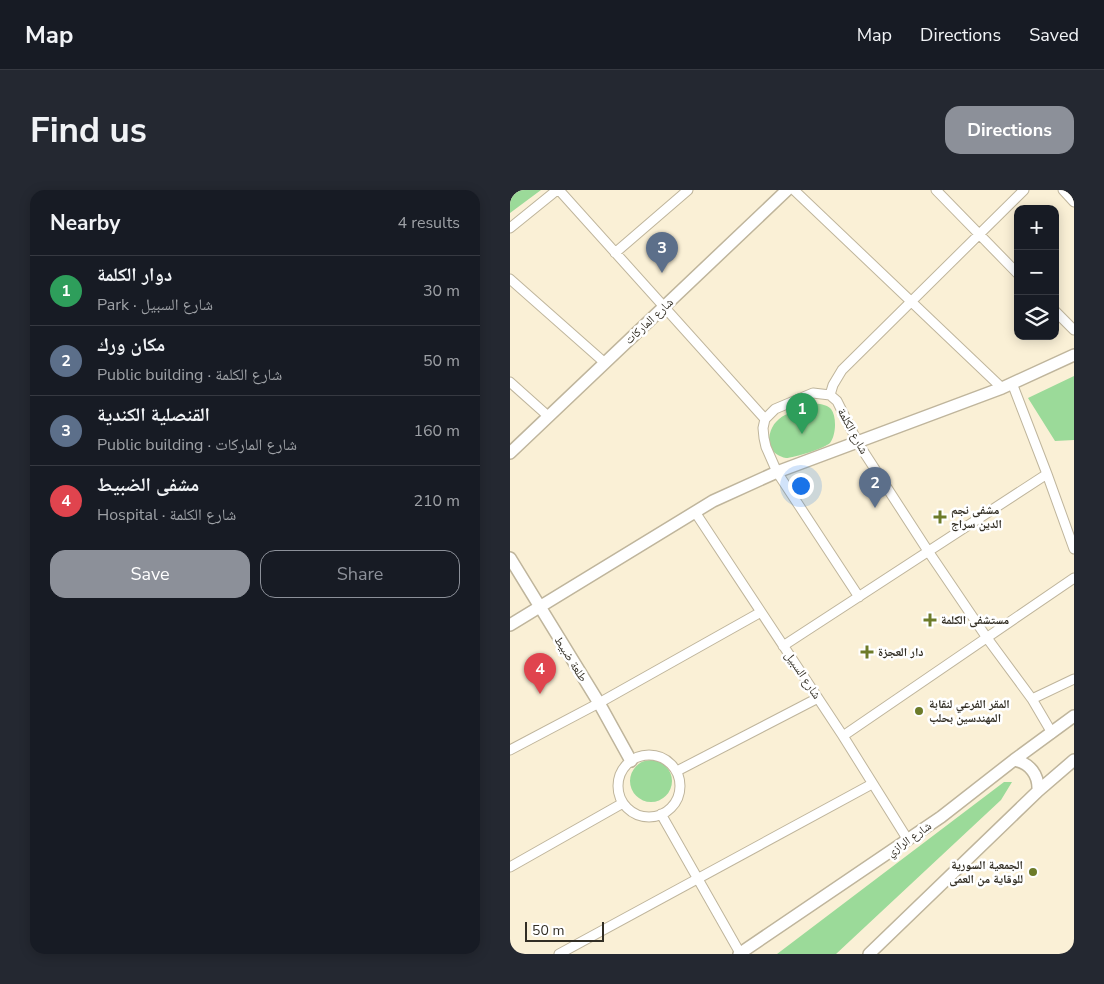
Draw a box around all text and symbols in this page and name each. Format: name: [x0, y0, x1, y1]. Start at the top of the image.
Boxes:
text: Map: [25, 19, 73, 51]
text: Map: [857, 23, 892, 47]
text: Directions: [920, 23, 1001, 47]
text: Saved: [1029, 23, 1079, 47]
button: Directions: [945, 106, 1074, 154]
text: Find us: [30, 107, 147, 154]
map controls: [1014, 205, 1059, 340]
button: +: [1014, 205, 1059, 250]
text: Nearby: [50, 209, 120, 237]
text: 4 results: [398, 212, 460, 234]
pin: 3: [646, 232, 678, 273]
button: −: [1014, 250, 1059, 295]
text: دوار الكلمة: [97, 262, 172, 288]
text: 1: [61, 280, 71, 302]
text: 30 m: [423, 280, 460, 302]
text: Park · شارع السبيل: [97, 294, 213, 316]
street label: شارع الماركات: [621, 294, 677, 348]
button: layers: [1014, 295, 1059, 340]
text: مكان ورك: [97, 332, 165, 358]
text: 2: [61, 350, 71, 372]
text: 50 m: [423, 350, 460, 372]
text: Public building · شارع الكلمة: [97, 364, 282, 386]
pin: 1: [786, 393, 818, 434]
text: القنصلية الكندية: [97, 402, 210, 428]
street label: شارع الكلمة: [834, 405, 872, 457]
text: 3: [61, 420, 71, 442]
text: 160 m: [413, 420, 460, 442]
text: Public building · شارع الماركات: [97, 434, 297, 456]
pin: 2: [859, 467, 891, 508]
text: مشفى الضبيط: [97, 472, 199, 498]
your location: [788, 473, 814, 499]
text: 4: [61, 490, 71, 512]
text: 210 m: [413, 490, 460, 512]
place label: مشفى نجم الدين سراج: [951, 502, 1002, 532]
text: Hospital · شارع الكلمة: [97, 504, 236, 526]
marker: مشفى نجم الدين سراج: [933, 510, 947, 524]
button: Save: [50, 550, 250, 598]
button: Share: [260, 550, 460, 598]
place label: مستشفى الكلمة: [941, 612, 1010, 628]
marker: مستشفى الكلمة: [923, 613, 937, 627]
street label: طلعة ضبيط: [551, 633, 591, 685]
place label: دار العجزة: [878, 644, 924, 660]
marker: دار العجزة: [860, 645, 874, 659]
street label: شارع السبيل: [781, 648, 825, 702]
pin: 4: [524, 653, 556, 694]
place label: المقر الفرعي لنقابة المهندسين بحلب: [929, 696, 1010, 726]
marker: المقر الفرعي لنقابة المهندسين بحلب: [913, 705, 925, 717]
street label: شارع الرازي: [883, 818, 936, 862]
place label: الجمعية السورية للوقاية من العمى: [949, 857, 1023, 887]
marker: الجمعية السورية للوقاية من العمى: [1027, 866, 1039, 878]
scale bar: [525, 919, 604, 942]
text: 50 m: [532, 921, 564, 940]

